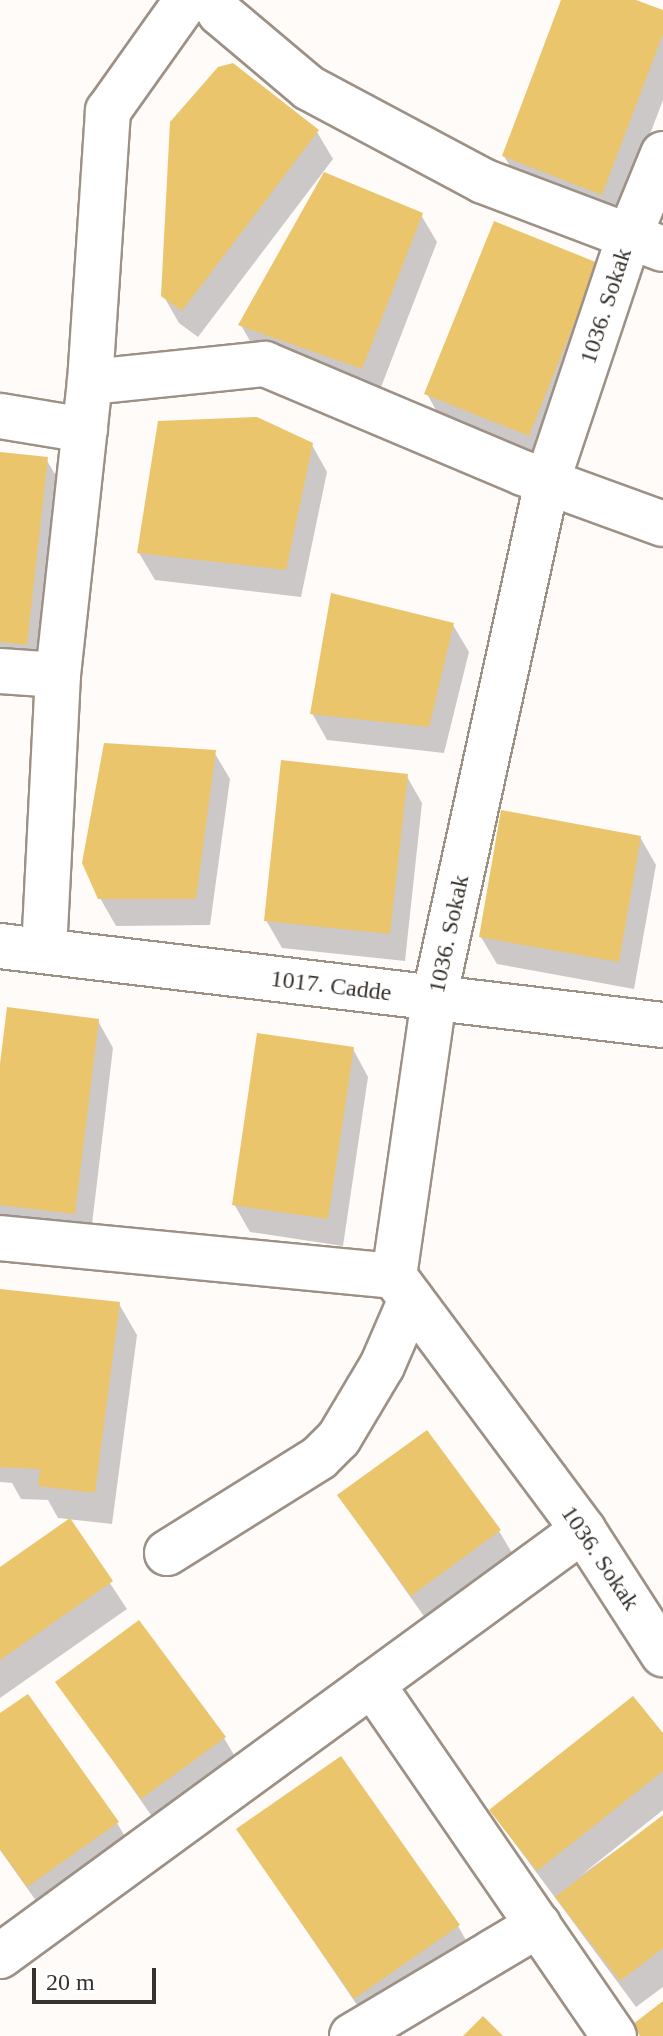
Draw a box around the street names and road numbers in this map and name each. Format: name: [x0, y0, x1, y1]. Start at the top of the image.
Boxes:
street label: 1036. Sokak: [574, 244, 638, 368]
street label: 1036. Sokak: [422, 872, 476, 996]
street label: 1017. Cadde: [269, 964, 393, 1008]
street label: 1036. Sokak: [555, 1500, 645, 1616]

